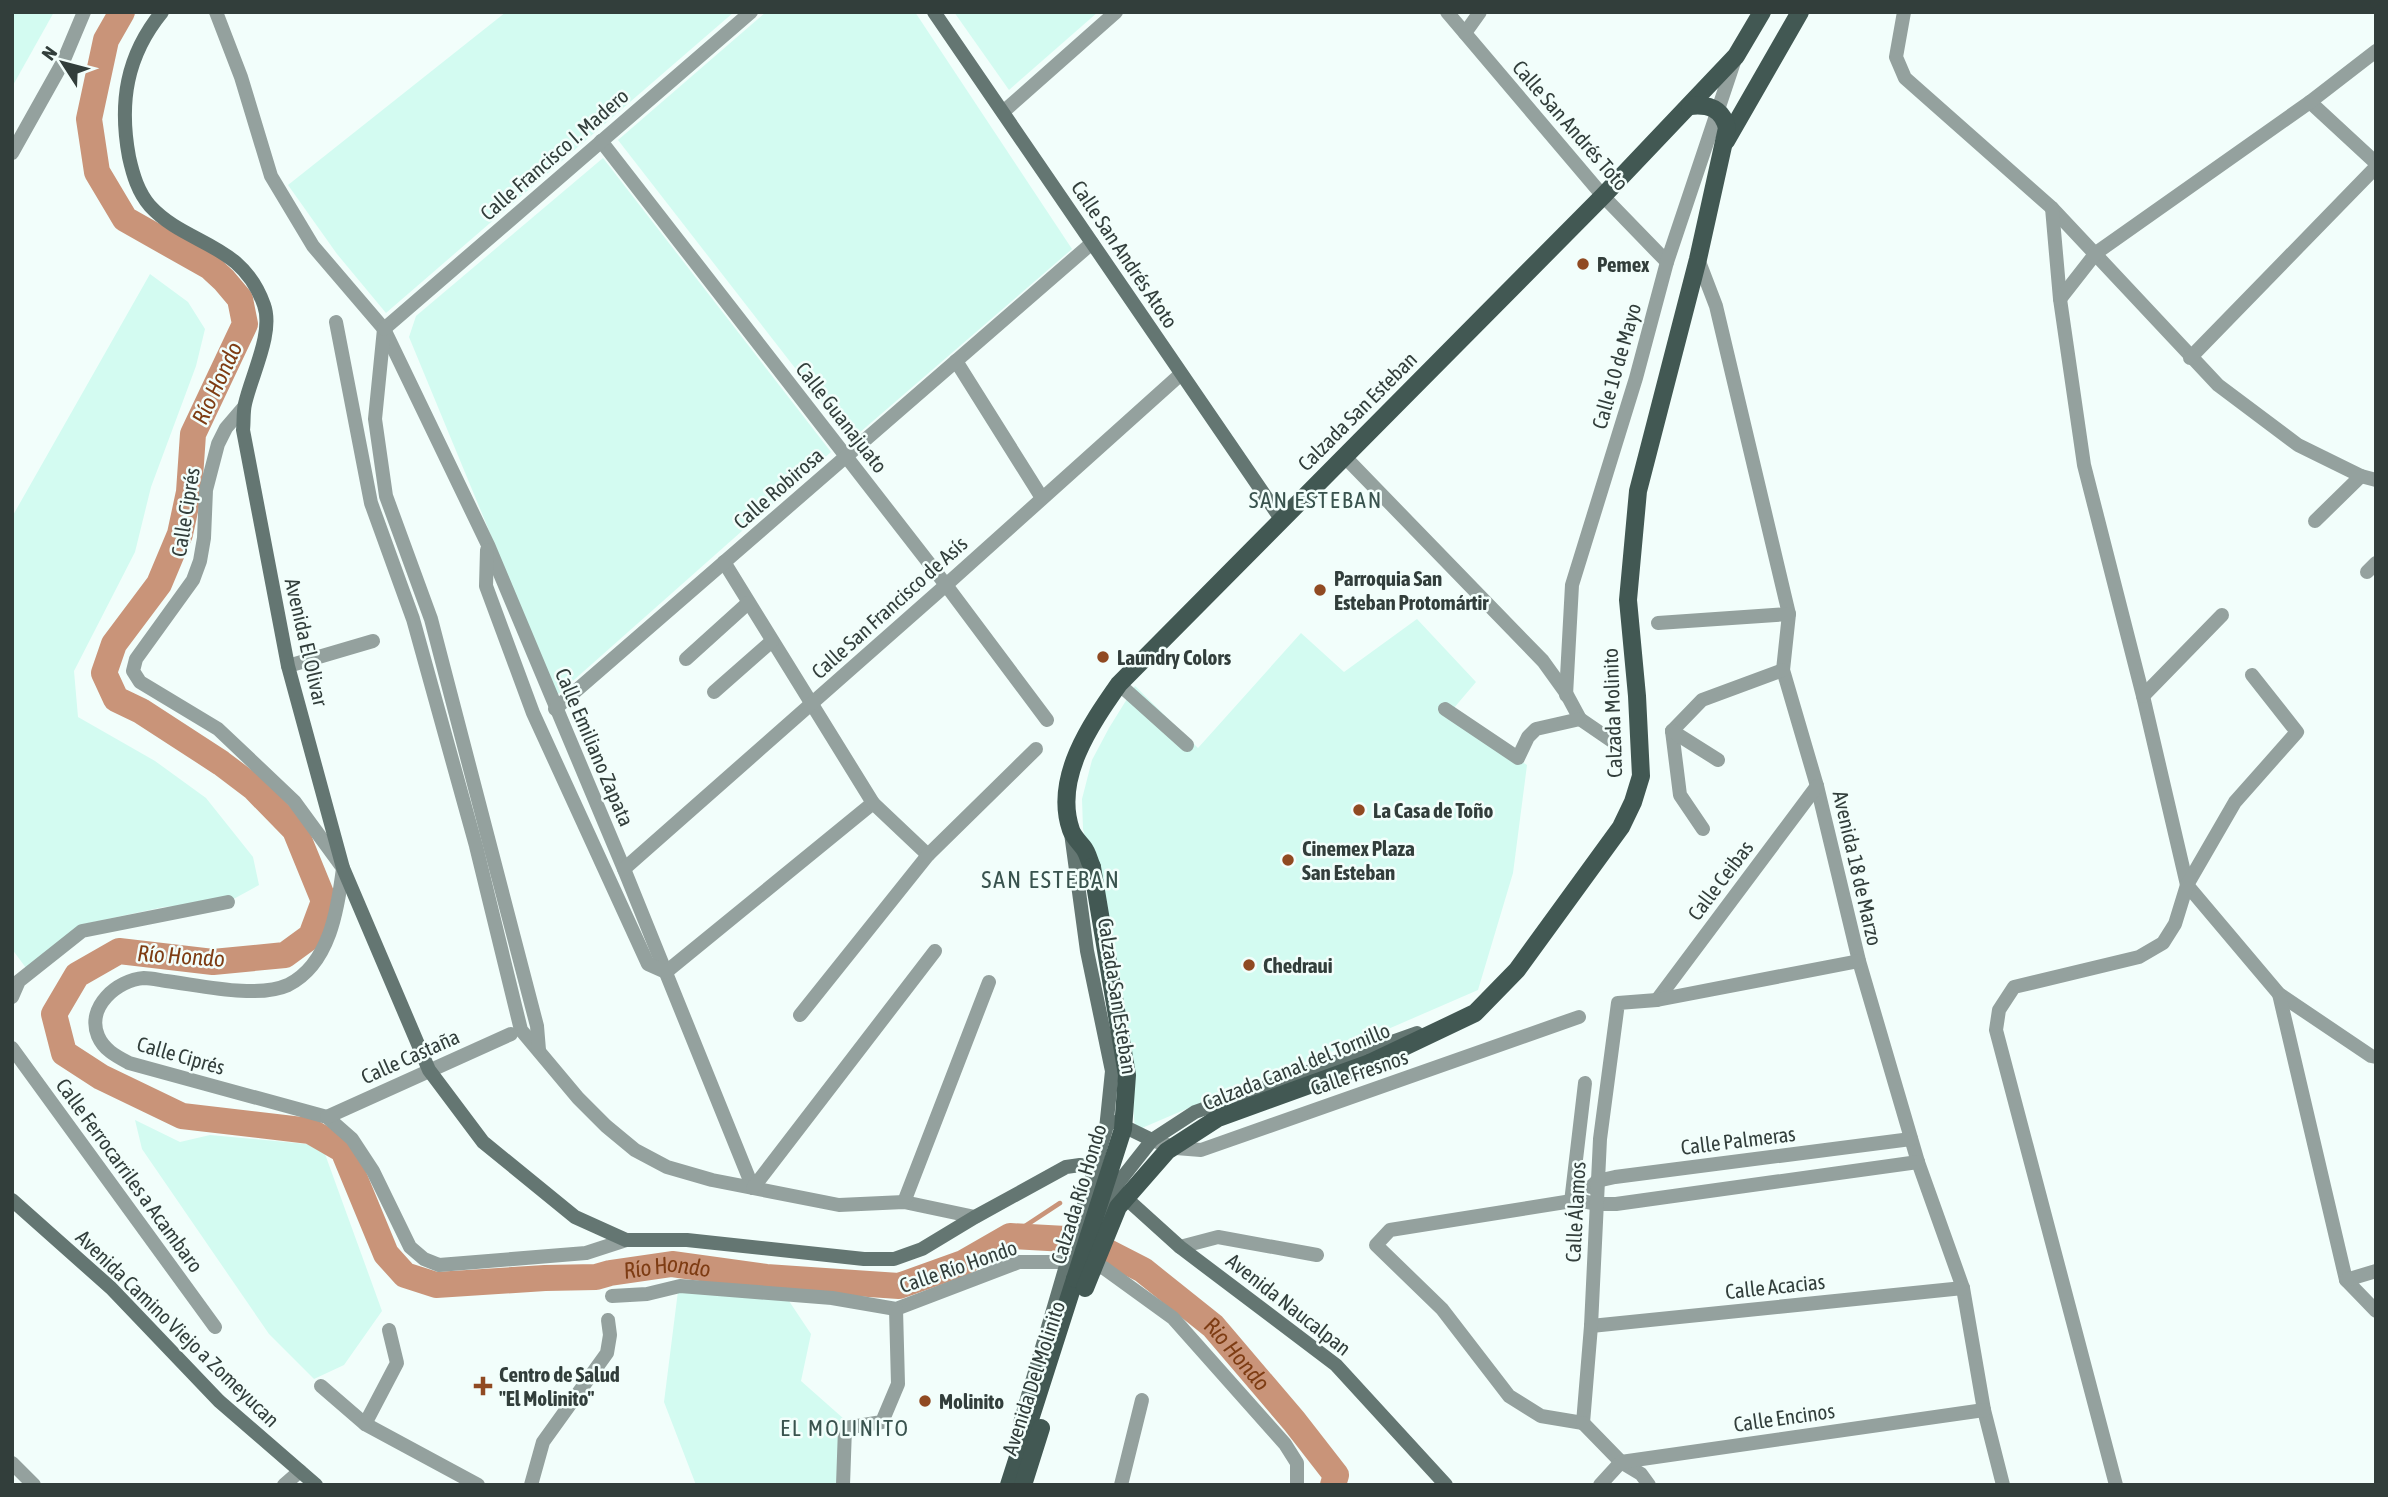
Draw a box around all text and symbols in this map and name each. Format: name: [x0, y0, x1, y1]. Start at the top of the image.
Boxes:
north arrow: [28, 28, 98, 98]
text: N: [37, 42, 61, 64]
street label: Calle San Andrés Toto: [1508, 55, 1634, 195]
street label: Calle Francisco I. Madero: [475, 83, 633, 225]
street label: Calle San Andrés Atoto: [1067, 176, 1183, 332]
place label: Pemex: [1597, 252, 1650, 276]
marker: Pemex: [1575, 256, 1591, 272]
street label: Calle 10 de Mayo: [1587, 300, 1645, 432]
water label: Río Hondo: [187, 338, 247, 428]
street label: Calzada San Esteban: [1293, 347, 1421, 475]
street label: Calle Guanajuato: [791, 357, 893, 477]
street label: Calle Robirosa: [728, 443, 828, 533]
street label: Calle Ciprés: [166, 466, 204, 558]
district label: SAN ESTEBAN: [1249, 487, 1383, 513]
street label: Calle San Francisco de Asís: [806, 531, 972, 683]
place label: Parroquia San Esteban Protomártir: [1334, 566, 1489, 614]
street label: Avenida El Olivar: [281, 576, 334, 709]
marker: Parroquia San Esteban Protomártir: [1312, 582, 1328, 598]
place label: Laundry Colors: [1117, 645, 1232, 669]
street label: Calzada Molinito: [1598, 648, 1626, 778]
marker: Laundry Colors: [1095, 649, 1111, 665]
street label: Calle Emiliano Zapata: [551, 664, 639, 830]
street label: Avenida 18 de Marzo: [1829, 788, 1887, 948]
place label: La Casa de Toño: [1373, 798, 1493, 822]
marker: La Casa de Toño: [1351, 802, 1367, 818]
street label: Calle Ceibas: [1682, 835, 1758, 925]
place label: Cinemex Plaza San Esteban: [1302, 836, 1415, 884]
marker: Cinemex Plaza San Esteban: [1280, 852, 1296, 868]
district label: SAN ESTEBAN: [981, 866, 1121, 893]
street label: Calzada San Esteban: [1094, 916, 1142, 1076]
water label: Río Hondo: [136, 940, 226, 972]
place label: Chedraui: [1263, 953, 1333, 977]
marker: Chedraui: [1241, 957, 1257, 973]
street label: Calzada Canal del Tornillo: [1199, 1017, 1393, 1115]
street label: Calle Castaña: [357, 1024, 463, 1088]
street label: Calle Ciprés: [134, 1031, 228, 1079]
street label: Calle Fresnos: [1307, 1044, 1411, 1100]
street label: Calle Ferrocarriles a Acambaro: [52, 1073, 208, 1277]
street label: Calzada Río Hondo: [1045, 1121, 1111, 1267]
street label: Calle Palmeras: [1679, 1121, 1797, 1159]
street label: Calle Álamos: [1560, 1161, 1590, 1263]
street label: Avenida Camino Viejo a Zomeyucan: [71, 1225, 285, 1431]
street label: Calle Río Hondo: [896, 1235, 1020, 1297]
street label: Avenida Naucalpan: [1222, 1248, 1356, 1360]
water label: Río Hondo: [622, 1250, 712, 1284]
street label: Calle Acacias: [1724, 1269, 1826, 1303]
street label: Avenida Del Molinito: [997, 1298, 1069, 1458]
water label: Rio Hondo: [1199, 1311, 1275, 1396]
place label: Centro de Salud "El Molinito": [499, 1362, 620, 1410]
marker: Centro de Salud "El Molinito": [473, 1376, 493, 1396]
place label: Molinito: [939, 1389, 1004, 1413]
marker: Molinito: [917, 1393, 933, 1409]
street label: Calle Encinos: [1732, 1398, 1836, 1436]
district label: EL MOLINITO: [780, 1415, 910, 1441]

